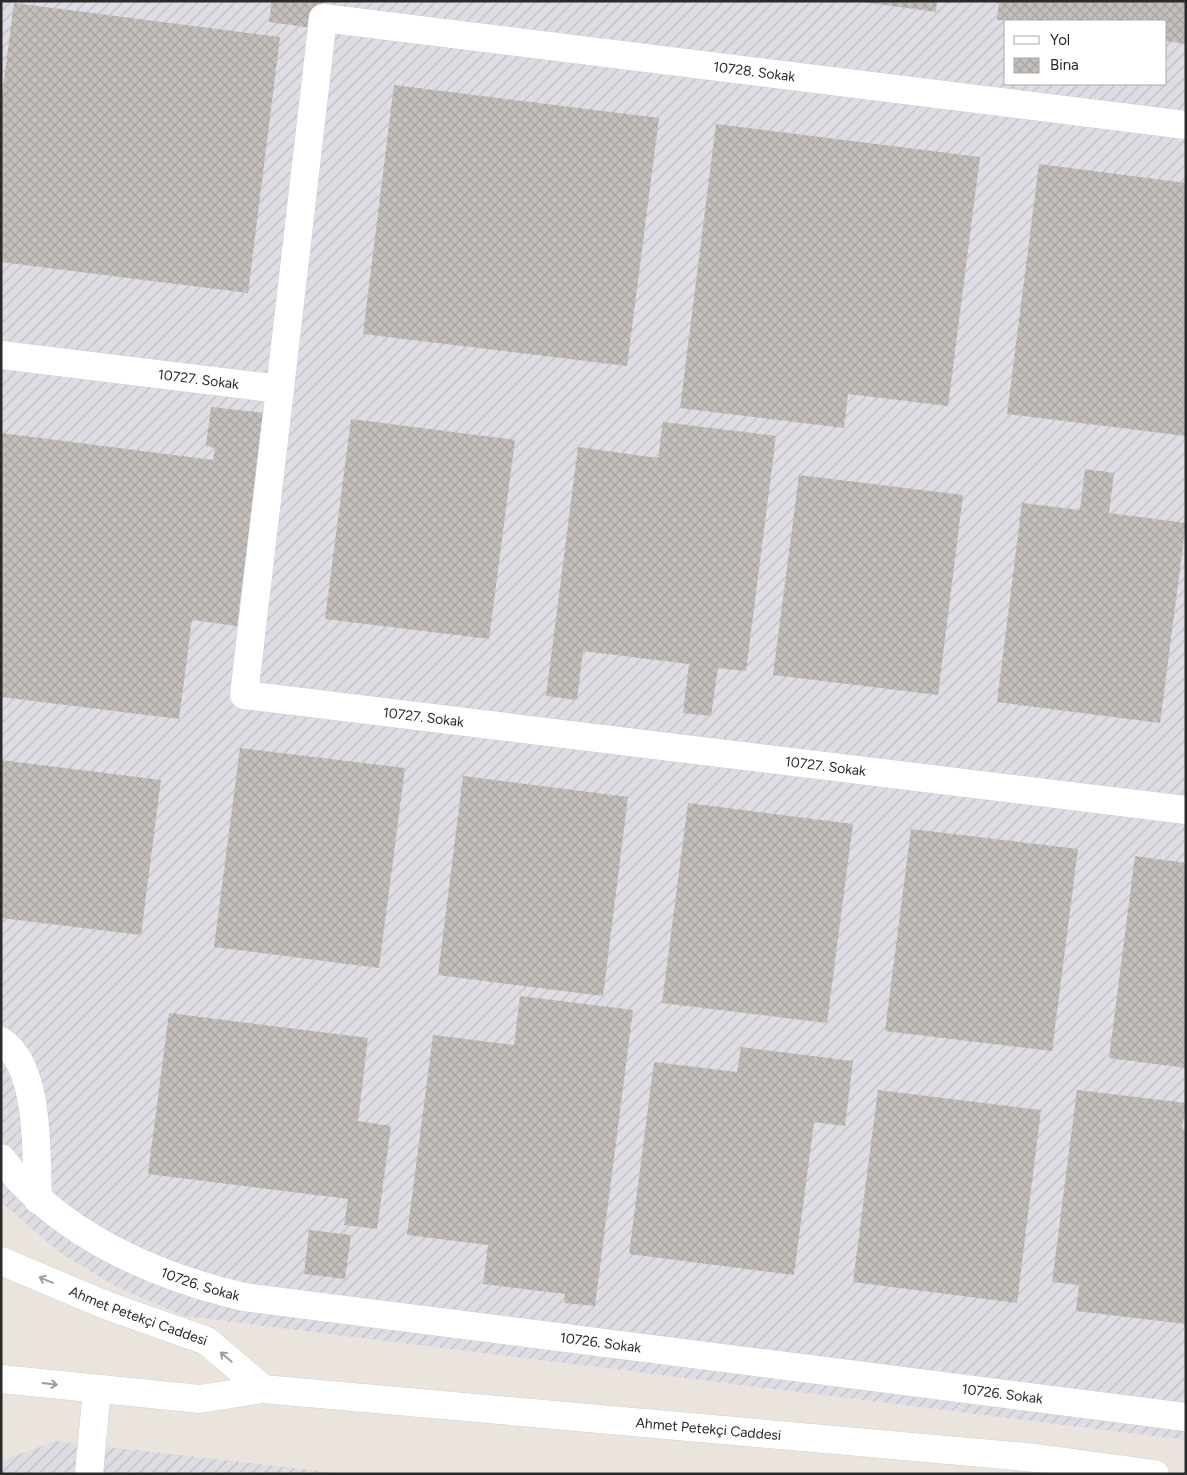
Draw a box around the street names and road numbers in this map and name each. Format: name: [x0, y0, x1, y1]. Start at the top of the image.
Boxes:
street label: 10728. Sokak: [712, 58, 796, 85]
street label: 10727. Sokak: [157, 366, 240, 393]
street label: 10727. Sokak: [382, 704, 465, 731]
street label: 10727. Sokak: [784, 753, 867, 780]
street label: 10726. Sokak: [158, 1264, 242, 1305]
street label: Ahmet Petekçi Caddesi: [67, 1283, 210, 1349]
street label: 10726. Sokak: [559, 1329, 642, 1357]
street label: 10726. Sokak: [961, 1381, 1044, 1408]
street label: Ahmet Petekçi Caddesi: [635, 1414, 782, 1444]

